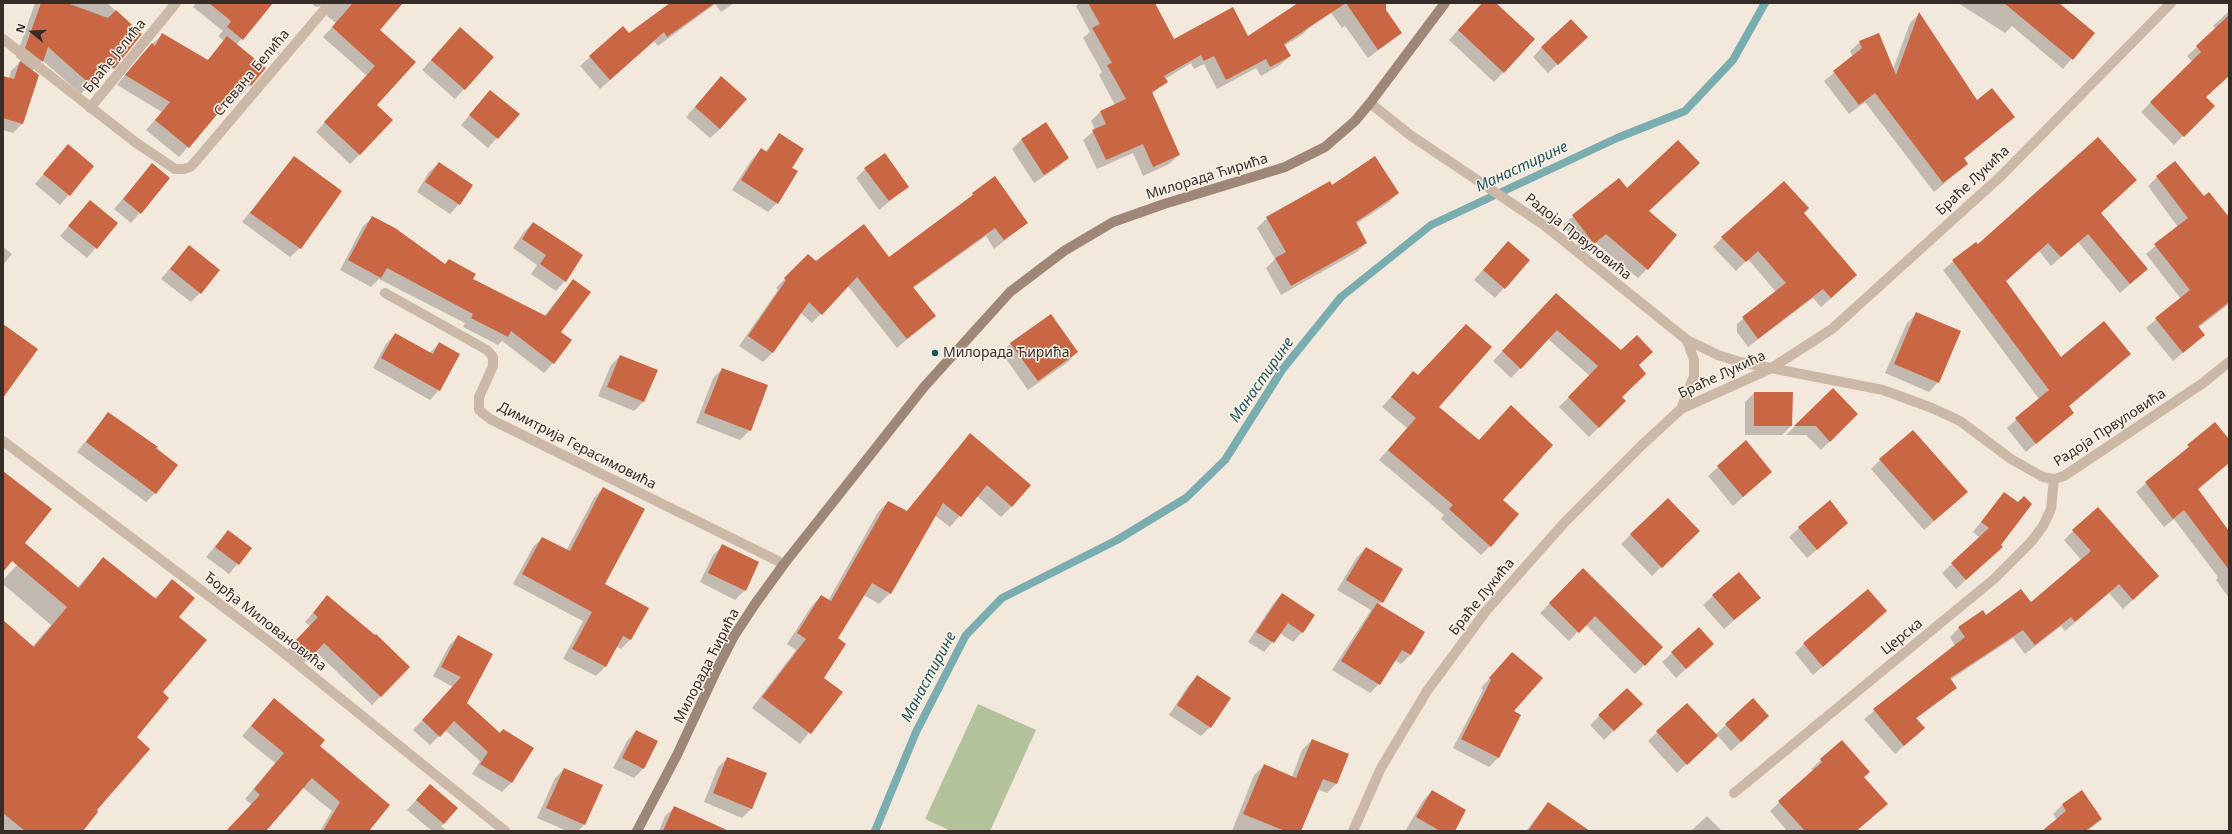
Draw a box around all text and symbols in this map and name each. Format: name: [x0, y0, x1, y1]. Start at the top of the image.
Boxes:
north arrow: [12, 12, 52, 52]
street label: Браће Јелића: [80, 16, 150, 96]
text: N: [12, 22, 29, 35]
street label: Стевана Белића: [211, 26, 293, 120]
water label: Манастирине: [1473, 138, 1571, 196]
street label: Браће Лукића: [1933, 143, 2013, 219]
street label: Милорада Ћирића: [1144, 150, 1270, 204]
street label: Радоја Првуловића: [1522, 190, 1634, 284]
water label: Манастирине: [1226, 334, 1298, 426]
place label: Милорада Ћирића: [943, 345, 1069, 361]
street label: Браће Лукића: [1676, 347, 1768, 403]
marker: Милорада Ћирића: [930, 348, 940, 358]
street label: Радоја Првуловића: [2051, 385, 2169, 471]
street label: Димитрија Герасимовића: [495, 399, 659, 493]
street label: Браће Лукића: [1446, 555, 1518, 639]
street label: Ђорђа Миловановића: [201, 569, 329, 675]
street label: Милорада Ћирића: [671, 606, 743, 726]
street label: Церска: [1878, 615, 1926, 659]
water label: Манастирине: [898, 629, 960, 725]

